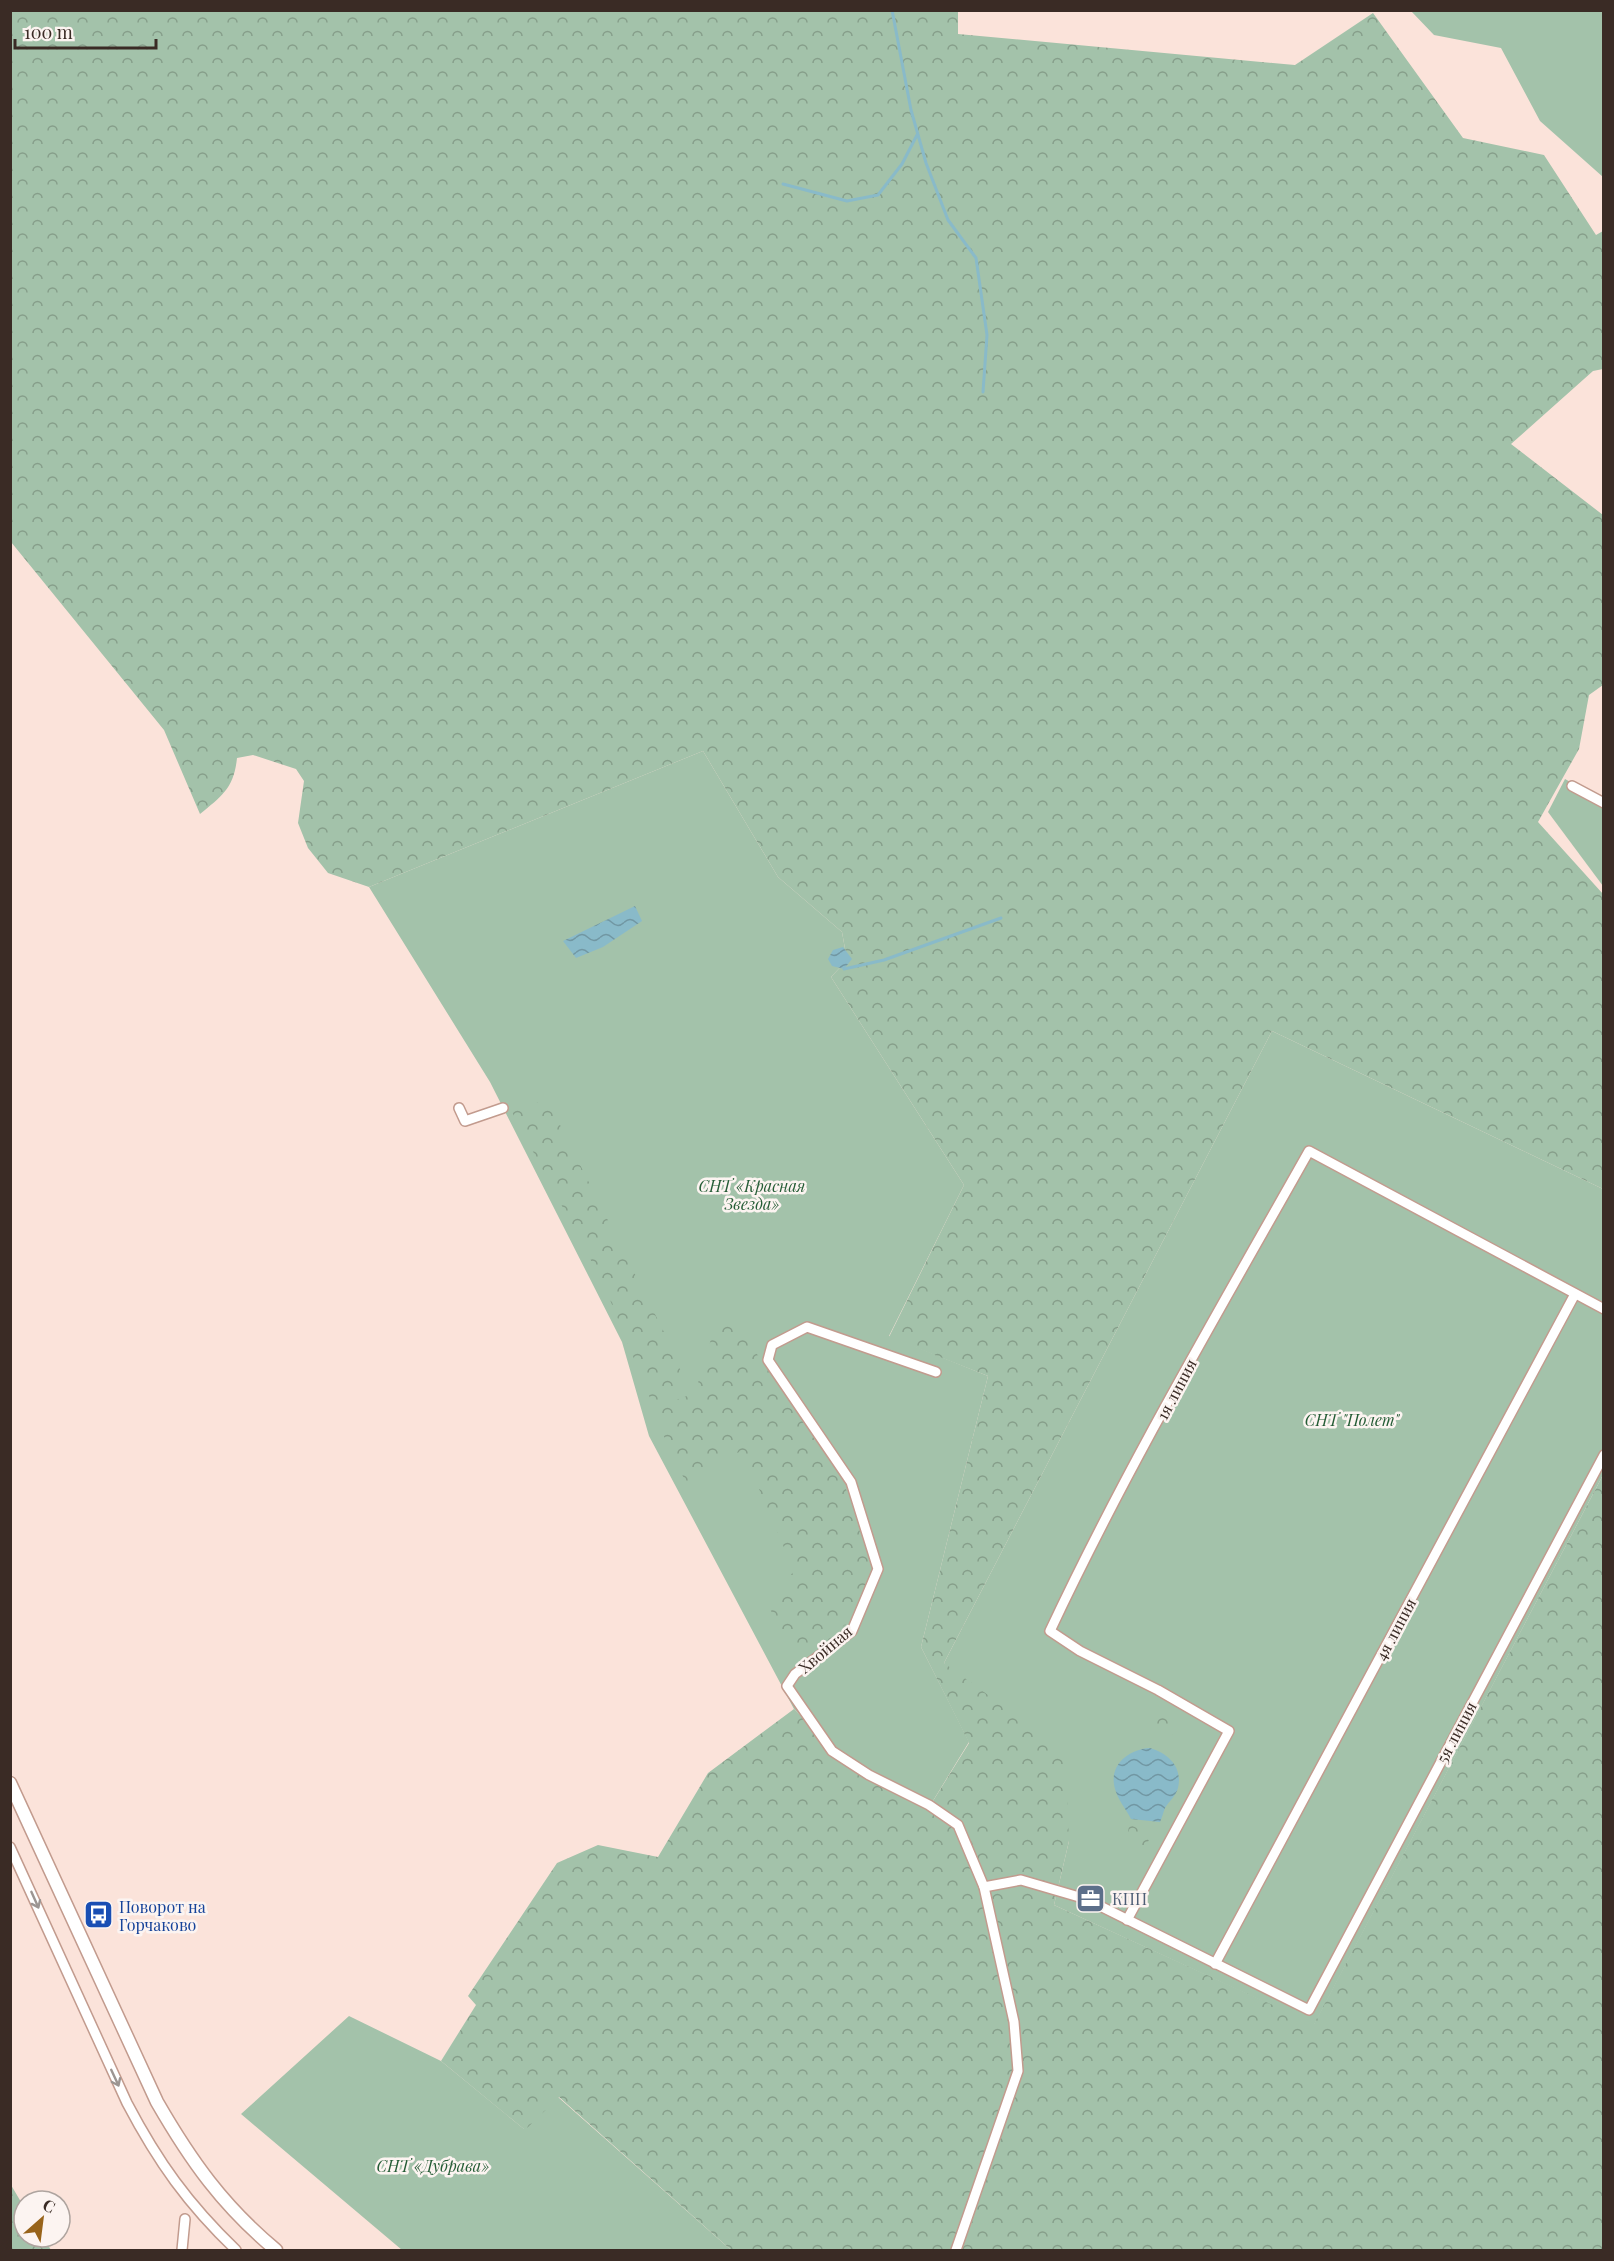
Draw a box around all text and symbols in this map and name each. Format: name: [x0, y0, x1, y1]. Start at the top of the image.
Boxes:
scale bar: [15, 12, 156, 50]
text: 100 m: [24, 20, 73, 44]
park label: СНТ «Красная Звезда»: [699, 1175, 805, 1214]
street label: 1я линия: [1151, 1355, 1201, 1423]
park label: СНТ "Полет": [1305, 1409, 1400, 1430]
street label: 4я линия: [1370, 1594, 1420, 1664]
street label: Хвойная: [794, 1620, 857, 1678]
street label: 5я линия: [1431, 1697, 1481, 1766]
office icon: КПП: [1075, 1882, 1107, 1914]
place label: КПП: [1112, 1888, 1147, 1909]
one-way arrow: [29, 1891, 41, 1909]
place label: Поворот на Горчаково: [119, 1896, 206, 1935]
bus stop icon: Поворот на Горчаково: [82, 1899, 114, 1931]
one-way arrow: [110, 2068, 122, 2086]
park label: СНТ «Дубрава»: [377, 2155, 489, 2176]
north arrow: [12, 2189, 72, 2249]
text: С: [39, 2193, 59, 2217]

